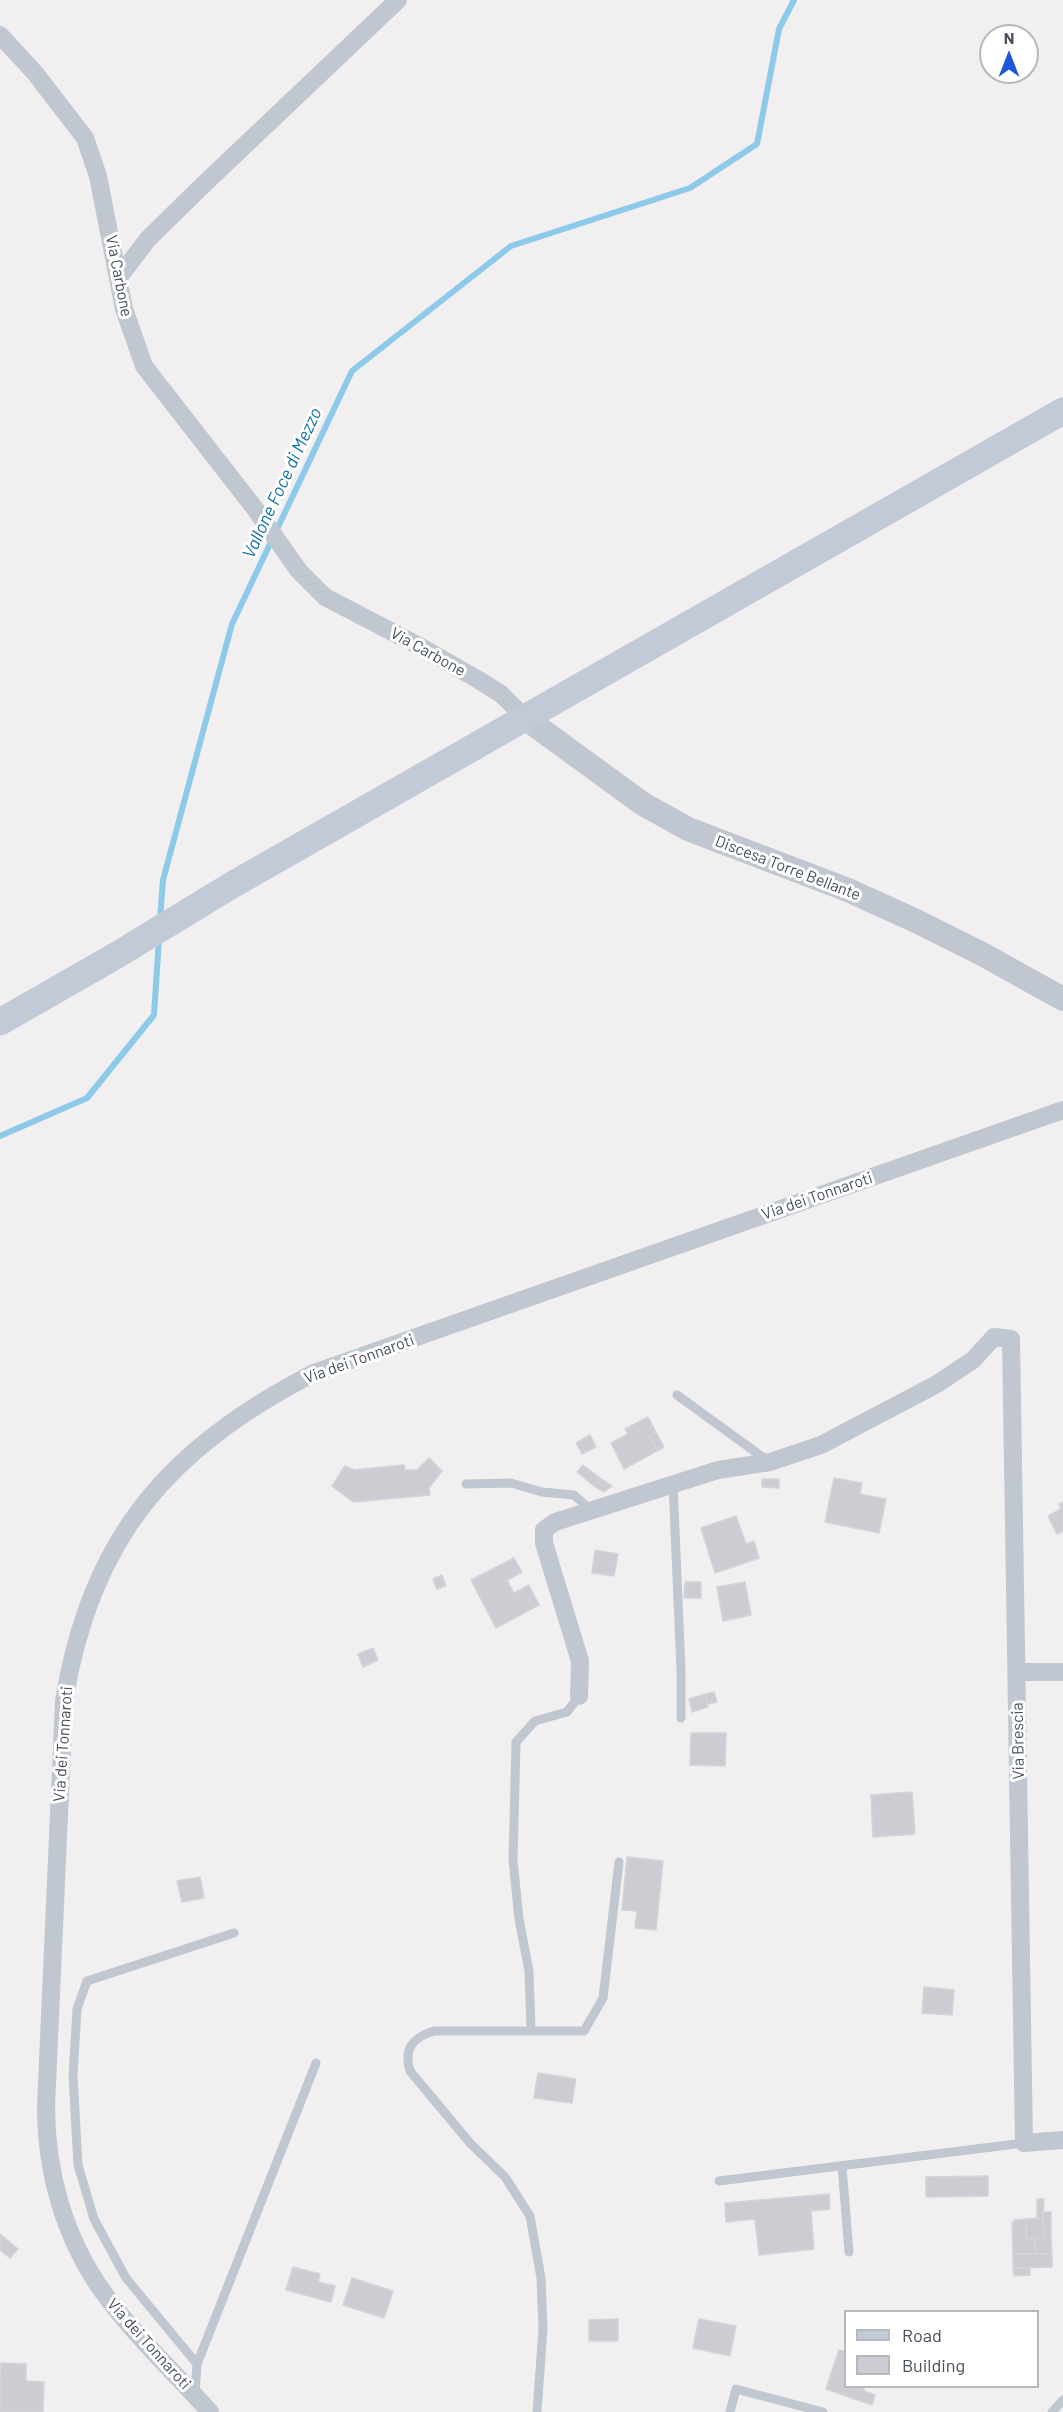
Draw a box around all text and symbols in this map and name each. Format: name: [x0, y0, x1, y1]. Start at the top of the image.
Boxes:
north arrow: [979, 24, 1039, 84]
text: N: [1004, 28, 1014, 47]
street label: Via Carbone: [102, 233, 136, 319]
water label: Vallone Foce di Mezzo: [238, 404, 326, 562]
street label: Via Carbone: [387, 624, 469, 680]
street label: Discesa Torre Bellante: [713, 831, 863, 905]
street label: Via dei Tonnaroti: [759, 1168, 875, 1224]
street label: Via dei Tonnaroti: [301, 1330, 417, 1388]
street label: Via dei Tonnaroti: [49, 1686, 77, 1802]
street label: Via Brescia: [1008, 1702, 1028, 1780]
street label: Via dei Tonnaroti: [103, 2295, 195, 2393]
legend: [844, 2310, 1039, 2388]
text: Road: [902, 2324, 942, 2346]
text: Building: [902, 2354, 965, 2376]

